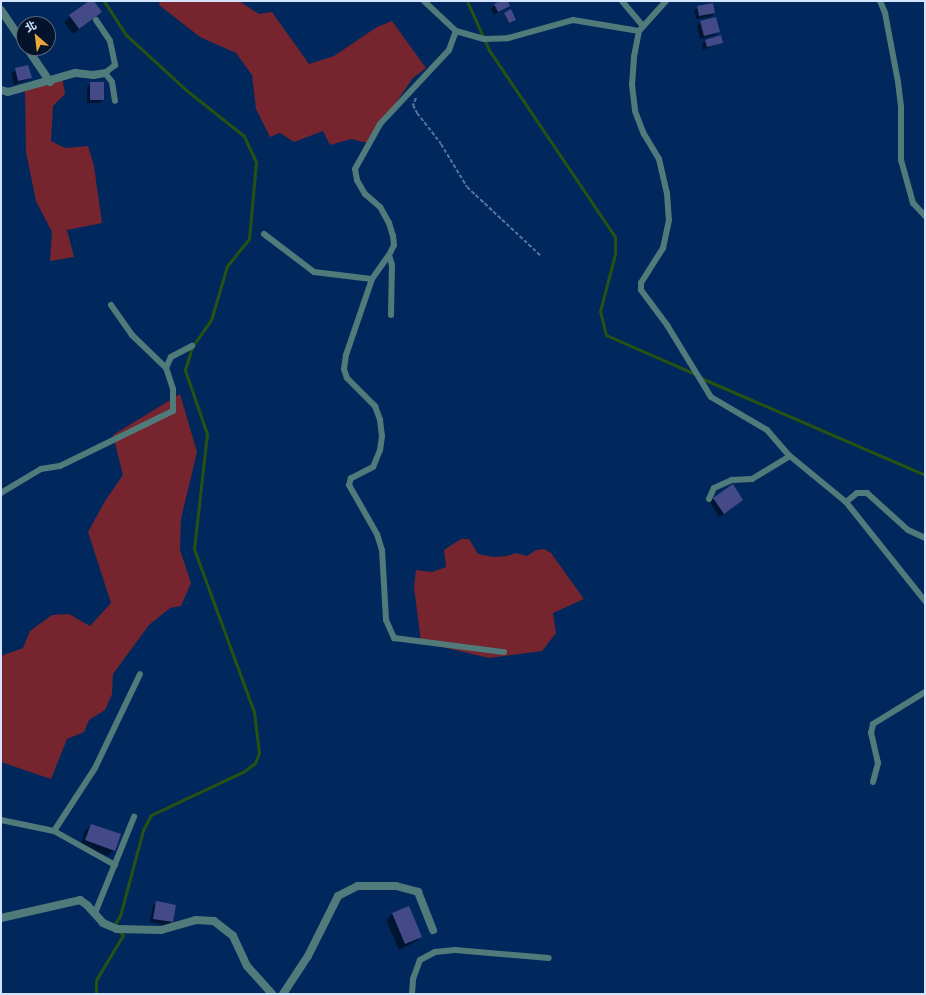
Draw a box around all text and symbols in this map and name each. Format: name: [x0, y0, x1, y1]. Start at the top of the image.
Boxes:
north arrow: [16, 16, 56, 56]
text: 北: [22, 17, 39, 35]

